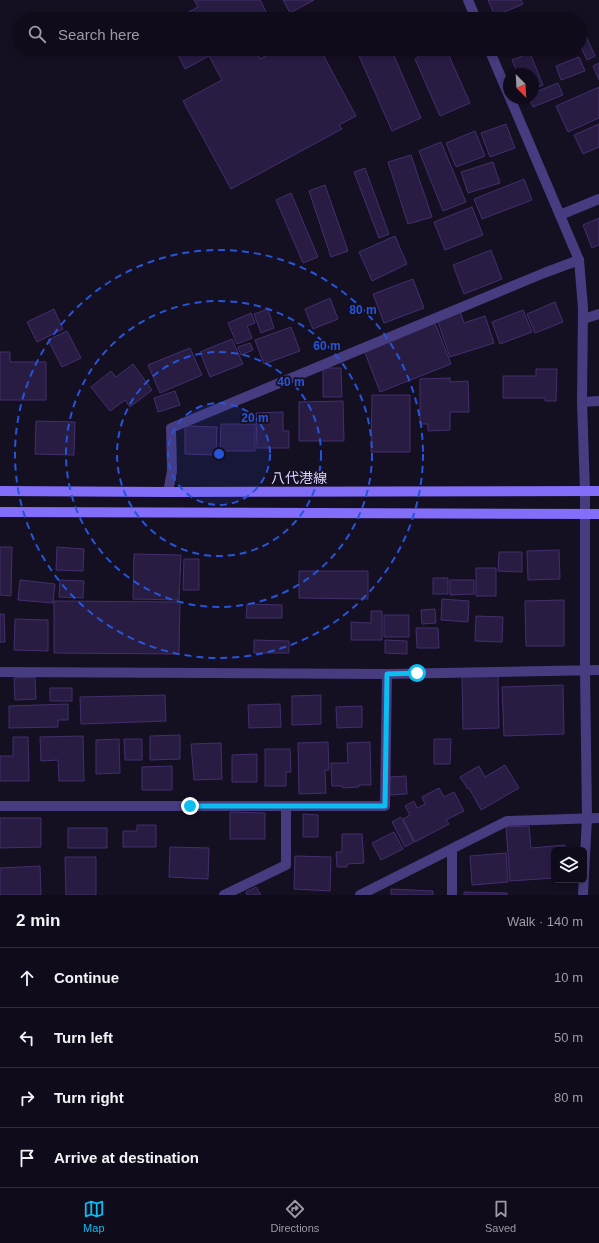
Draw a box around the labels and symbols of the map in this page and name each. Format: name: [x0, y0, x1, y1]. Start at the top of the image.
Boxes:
north arrow: [503, 68, 539, 104]
text: 80 m: [349, 303, 377, 317]
text: 60 m: [313, 339, 341, 353]
text: 40 m: [277, 375, 305, 389]
text: 20 m: [241, 411, 269, 425]
centre of rings: [212, 447, 226, 461]
street label: 八代港線: [271, 470, 327, 486]
route start: [408, 664, 426, 682]
route end: [181, 797, 199, 815]

